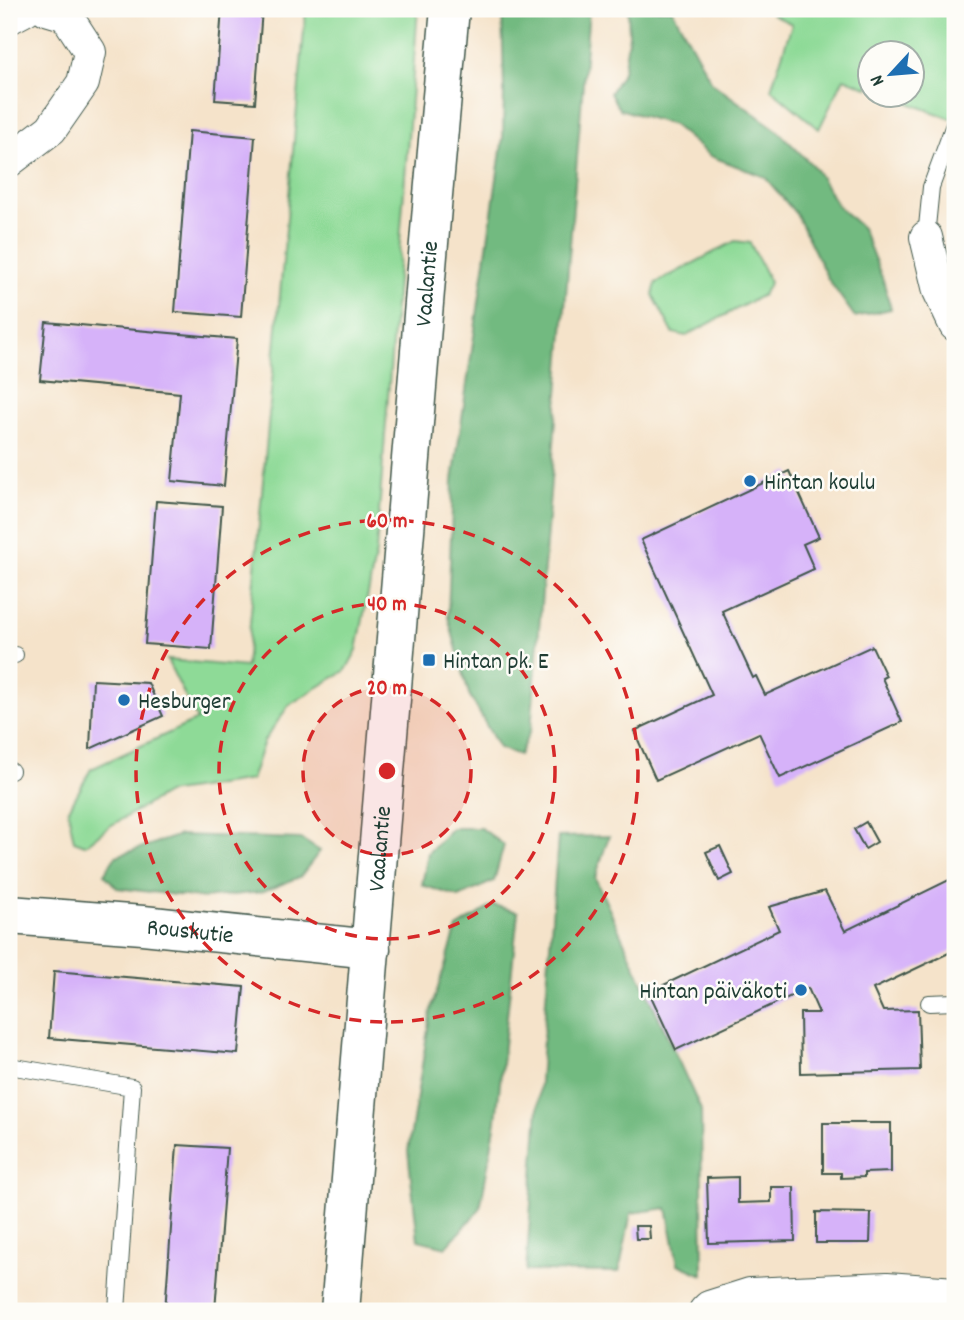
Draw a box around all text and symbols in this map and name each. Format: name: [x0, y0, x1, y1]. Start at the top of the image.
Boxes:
north arrow: [856, 38, 926, 108]
text: N: [865, 70, 893, 90]
street label: Vaalantie: [408, 240, 449, 328]
place label: Hintan koulu: [764, 467, 875, 501]
marker: Hintan koulu: [742, 473, 758, 489]
text: 60 m: [367, 508, 407, 538]
text: 40 m: [367, 591, 407, 621]
place label: Hintan pk. E: [443, 646, 549, 680]
marker: Hintan pk. E: [421, 652, 437, 668]
text: 20 m: [367, 675, 407, 705]
place label: Hesburger: [138, 686, 231, 720]
marker: Hesburger: [116, 692, 132, 708]
centre of rings: [375, 759, 399, 783]
street label: Vaalantie: [361, 805, 402, 893]
street label: Rouskutie: [145, 912, 235, 954]
place label: Hintan päiväkoti: [639, 976, 787, 1010]
marker: Hintan päiväkoti: [793, 982, 809, 998]

